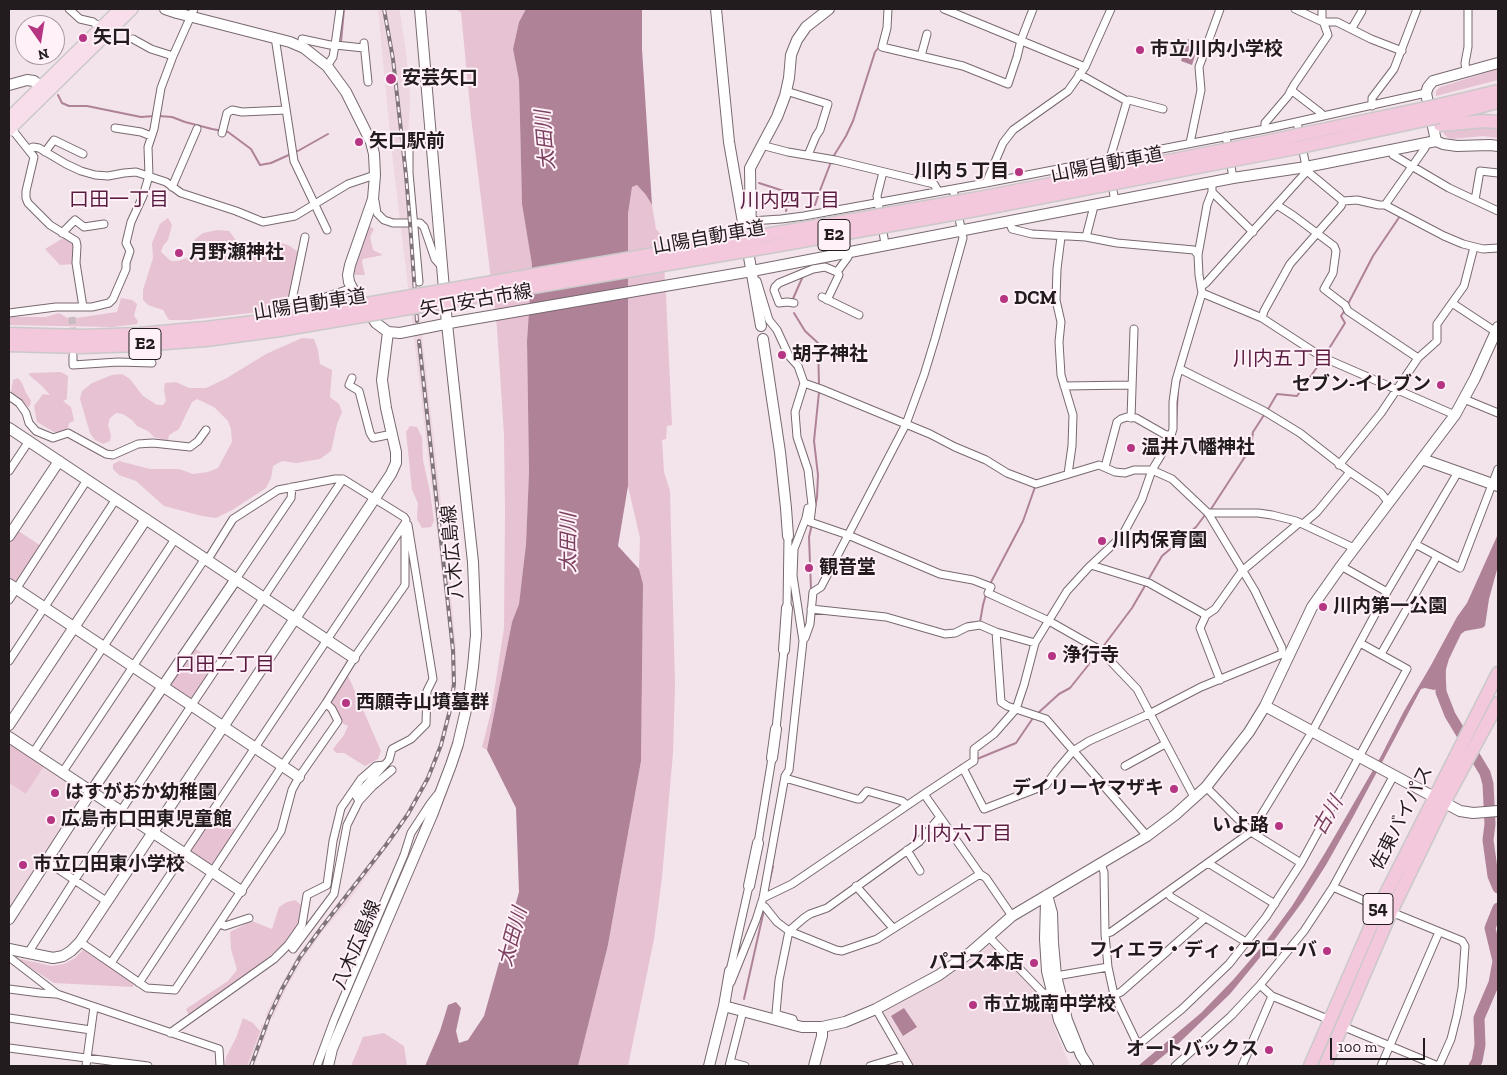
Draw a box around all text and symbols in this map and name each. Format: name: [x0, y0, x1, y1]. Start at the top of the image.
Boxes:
north arrow: [15, 15, 65, 65]
place label: 矢口: [93, 27, 131, 49]
marker: 矢口: [77, 32, 89, 44]
place label: 市立川内小学校: [1150, 39, 1283, 61]
marker: 市立川内小学校: [1134, 44, 1146, 56]
text: N: [36, 45, 50, 64]
place label: 安芸矢口: [402, 68, 478, 90]
marker: 安芸矢口: [384, 72, 398, 86]
water label: 太田川: [531, 109, 561, 171]
place label: 矢口駅前: [369, 131, 445, 153]
marker: 矢口駅前: [353, 136, 365, 148]
street label: 山陽自動車道: [1049, 143, 1165, 187]
place label: 川内５丁目: [914, 161, 1009, 183]
marker: 川内５丁目: [1013, 166, 1025, 178]
district label: 口田一丁目: [69, 188, 169, 212]
district label: 川内四丁目: [740, 189, 840, 213]
street label: 山陽自動車道: [651, 217, 767, 259]
road number: E2: [818, 220, 850, 250]
place label: 月野瀬神社: [189, 242, 284, 264]
marker: 月野瀬神社: [173, 247, 185, 259]
street label: 矢口安古市線: [418, 280, 534, 322]
street label: 山陽自動車道: [252, 285, 368, 325]
place label: DCM: [1014, 288, 1057, 310]
marker: DCM: [998, 293, 1010, 305]
road number: E2: [129, 328, 161, 359]
place label: 胡子神社: [792, 344, 868, 366]
district label: 川内五丁目: [1233, 347, 1333, 371]
marker: 胡子神社: [776, 349, 788, 361]
place label: セブン-イレブン: [1292, 374, 1431, 396]
marker: セブン-イレブン: [1435, 379, 1447, 391]
place label: 温井八幡神社: [1141, 437, 1255, 459]
marker: 温井八幡神社: [1125, 442, 1137, 454]
street label: 八木広島線: [438, 504, 468, 600]
water label: 太田川: [557, 513, 581, 573]
place label: 川内保育園: [1112, 530, 1207, 552]
marker: 川内保育園: [1096, 535, 1108, 547]
place label: 観音堂: [819, 557, 876, 579]
marker: 観音堂: [803, 562, 815, 574]
place label: 川内第一公園: [1333, 596, 1447, 618]
marker: 川内第一公園: [1317, 601, 1329, 613]
place label: 浄行寺: [1062, 645, 1119, 667]
marker: 浄行寺: [1046, 650, 1058, 662]
district label: 口田二丁目: [175, 653, 275, 677]
place label: 西願寺山墳墓群: [356, 692, 489, 714]
marker: 西願寺山墳墓群: [340, 697, 352, 709]
street label: 佐東バイパス: [1366, 762, 1438, 874]
place label: デイリーヤマザキ: [1012, 778, 1164, 800]
place label: はすがおか幼稚園: [65, 782, 217, 804]
marker: デイリーヤマザキ: [1168, 783, 1180, 795]
marker: はすがおか幼稚園: [49, 787, 61, 799]
water label: 古川: [1308, 793, 1348, 839]
place label: 広島市口田東児童館: [61, 809, 232, 831]
marker: 広島市口田東児童館: [45, 814, 57, 826]
place label: いよ路: [1212, 815, 1269, 837]
marker: いよ路: [1273, 820, 1285, 832]
district label: 川内六丁目: [912, 822, 1012, 846]
place label: 市立口田東小学校: [33, 854, 185, 876]
marker: 市立口田東小学校: [17, 859, 29, 871]
road number: 54: [1363, 894, 1393, 924]
street label: 八木広島線: [328, 897, 386, 993]
water label: 太田川: [494, 905, 532, 969]
place label: フィエラ・ディ・プローバ: [1089, 940, 1317, 962]
marker: フィエラ・ディ・プローバ: [1321, 945, 1333, 957]
place label: パゴス本店: [929, 952, 1024, 974]
marker: パゴス本店: [1028, 957, 1040, 969]
place label: 市立城南中学校: [983, 994, 1116, 1016]
marker: 市立城南中学校: [967, 999, 979, 1011]
scale bar: [1332, 1028, 1427, 1060]
text: 100 m: [1338, 1038, 1377, 1056]
place label: オートバックス: [1126, 1039, 1259, 1061]
marker: オートバックス: [1263, 1044, 1275, 1056]

